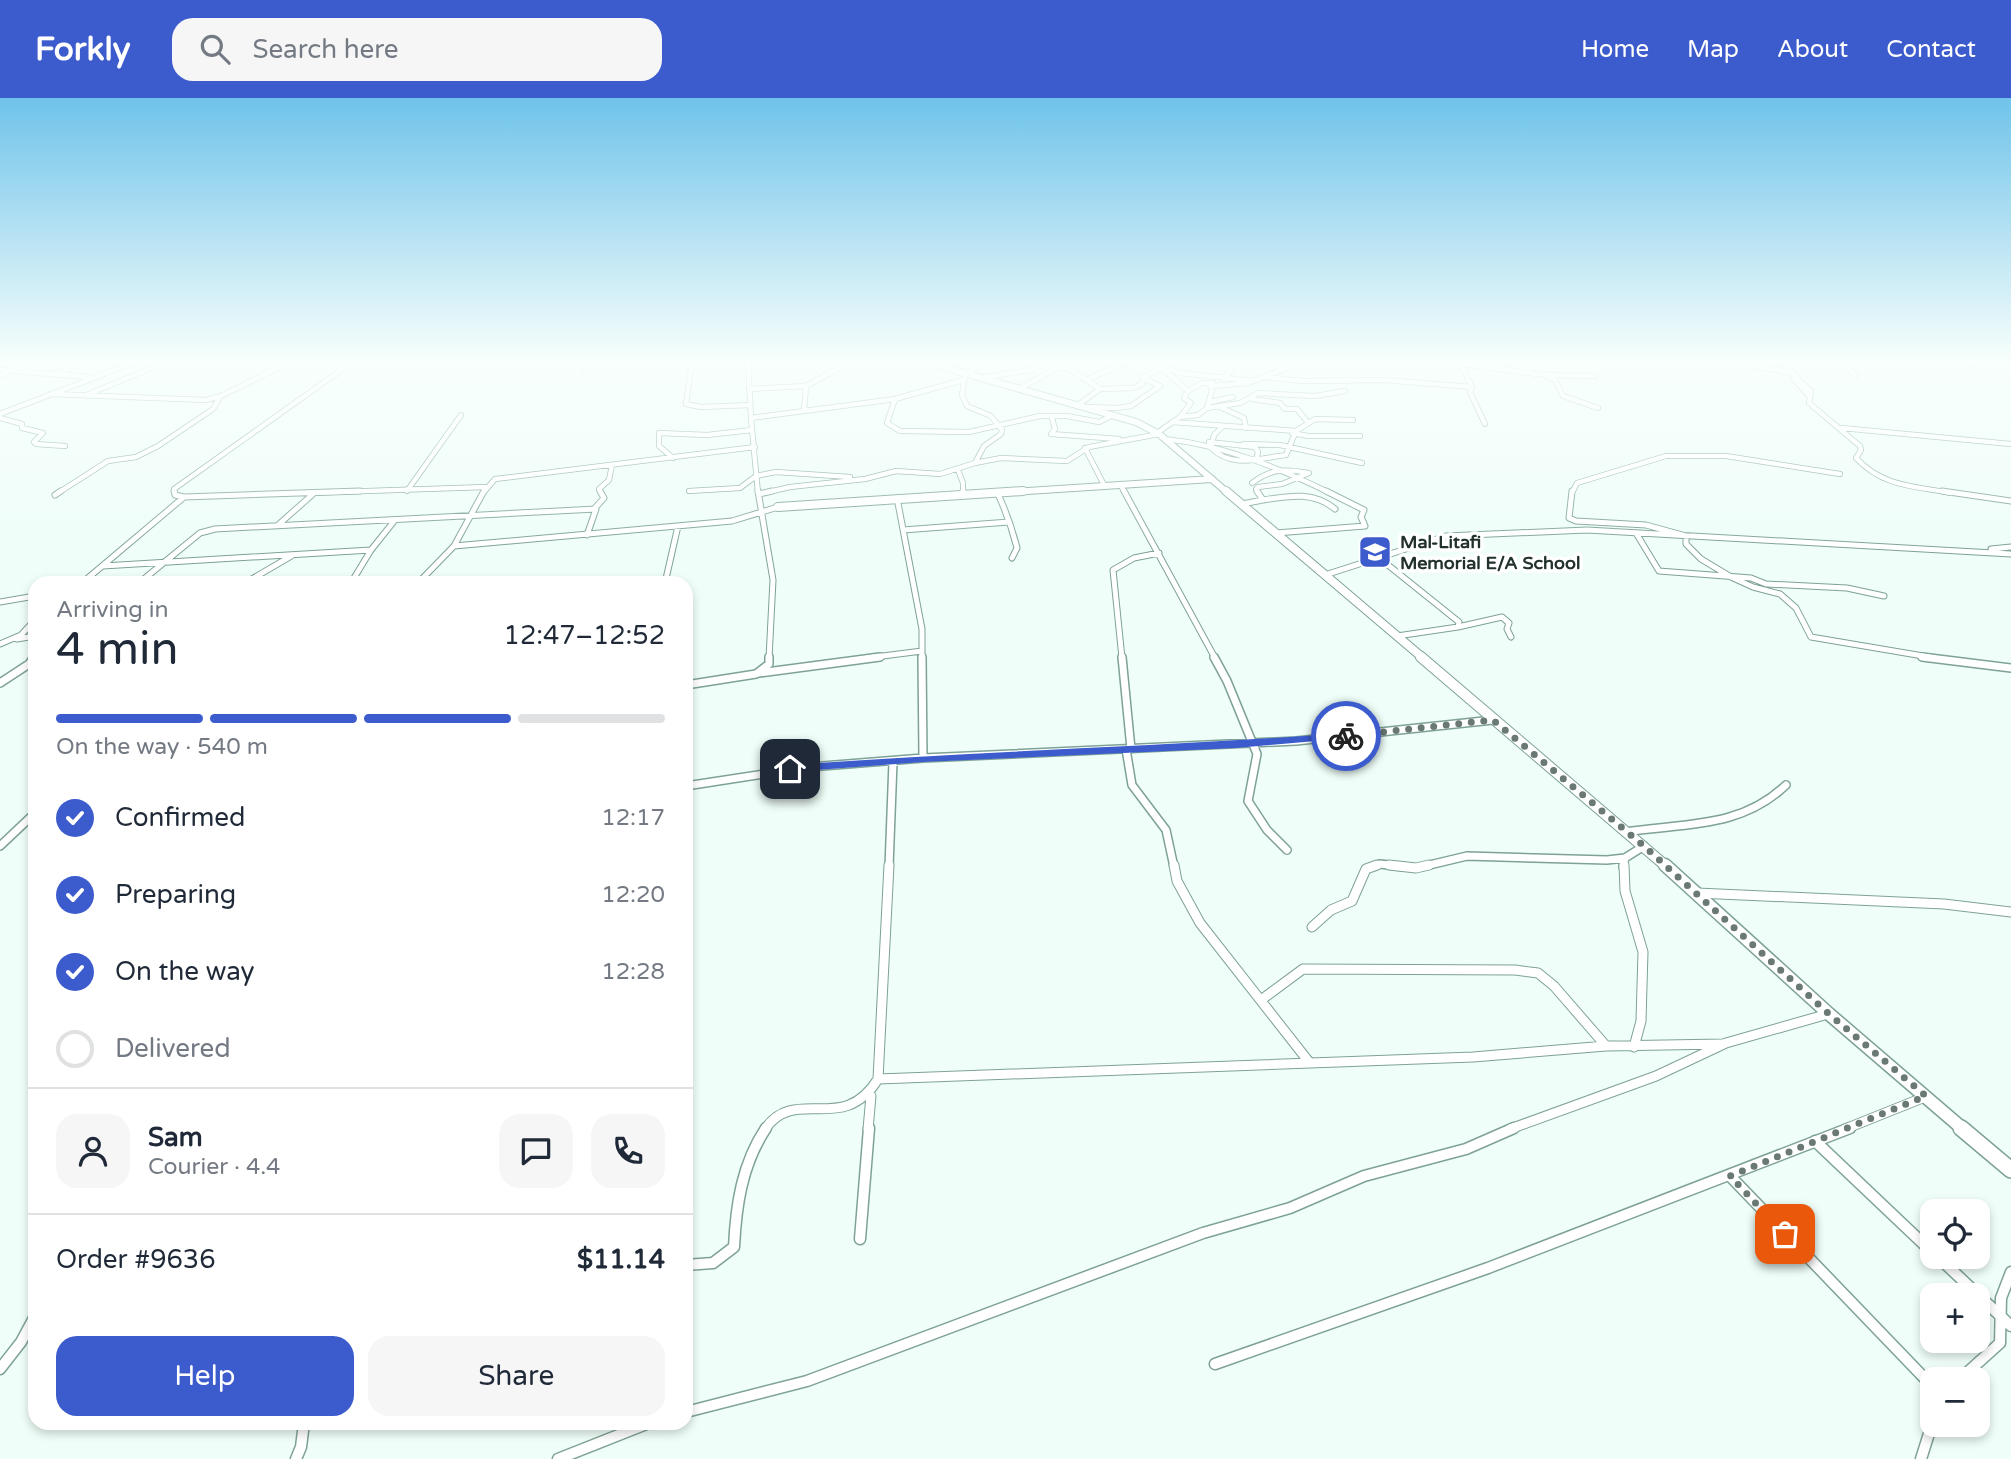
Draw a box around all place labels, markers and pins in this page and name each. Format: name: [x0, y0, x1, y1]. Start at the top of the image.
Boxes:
place label: Mal-Litafi Memorial E/A School: [1400, 531, 1580, 574]
school or university icon: Mal-Litafi Memorial E/A School: [1356, 533, 1394, 571]
pin: [760, 739, 820, 799]
pin: [1755, 1204, 1815, 1264]

